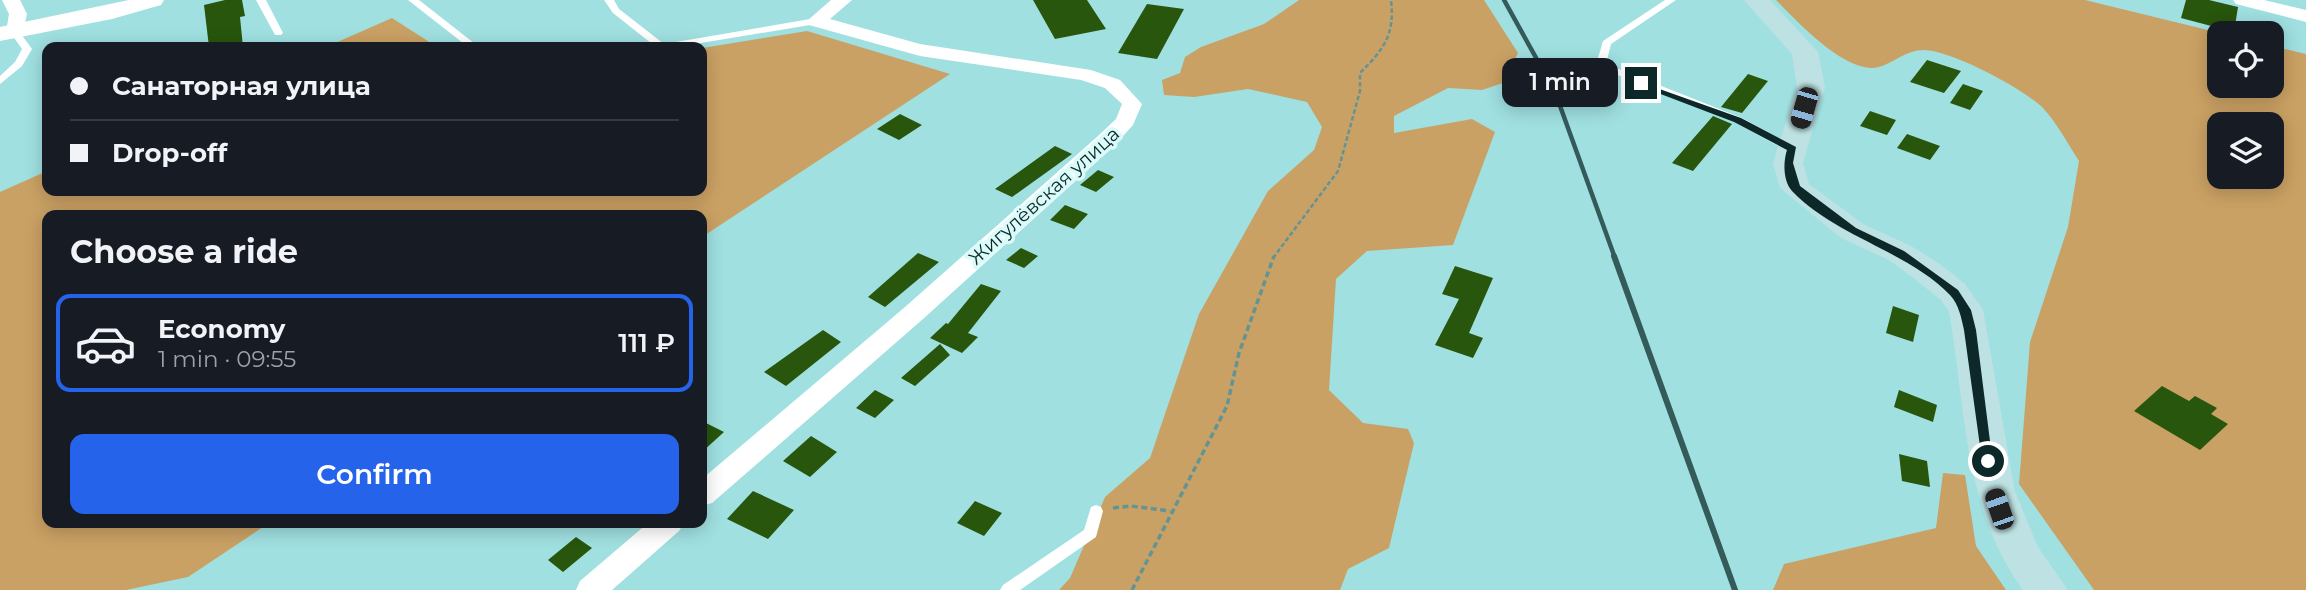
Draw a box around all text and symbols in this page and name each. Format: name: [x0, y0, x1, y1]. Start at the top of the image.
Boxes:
map controls: [2207, 21, 2284, 189]
button: locate: [2207, 21, 2284, 98]
callout: 1 min: [1501, 58, 1616, 108]
route end: [1625, 67, 1657, 99]
text: 1 min: [1529, 68, 1591, 96]
text: Санаторная улица: [112, 70, 371, 102]
car: [1789, 85, 1820, 131]
button: layers: [2207, 112, 2284, 189]
street label: Жигулёвская улица: [964, 122, 1124, 270]
text: Drop-off: [112, 137, 227, 169]
text: Choose a ride: [70, 232, 298, 271]
icon: car: [74, 312, 137, 375]
text: Economy: [158, 313, 285, 345]
text: 111 ₽: [618, 327, 675, 359]
text: 1 min · 09:55: [158, 345, 296, 373]
button: Confirm: [70, 434, 679, 514]
route start: [1972, 445, 2004, 477]
car: [1983, 486, 2016, 532]

